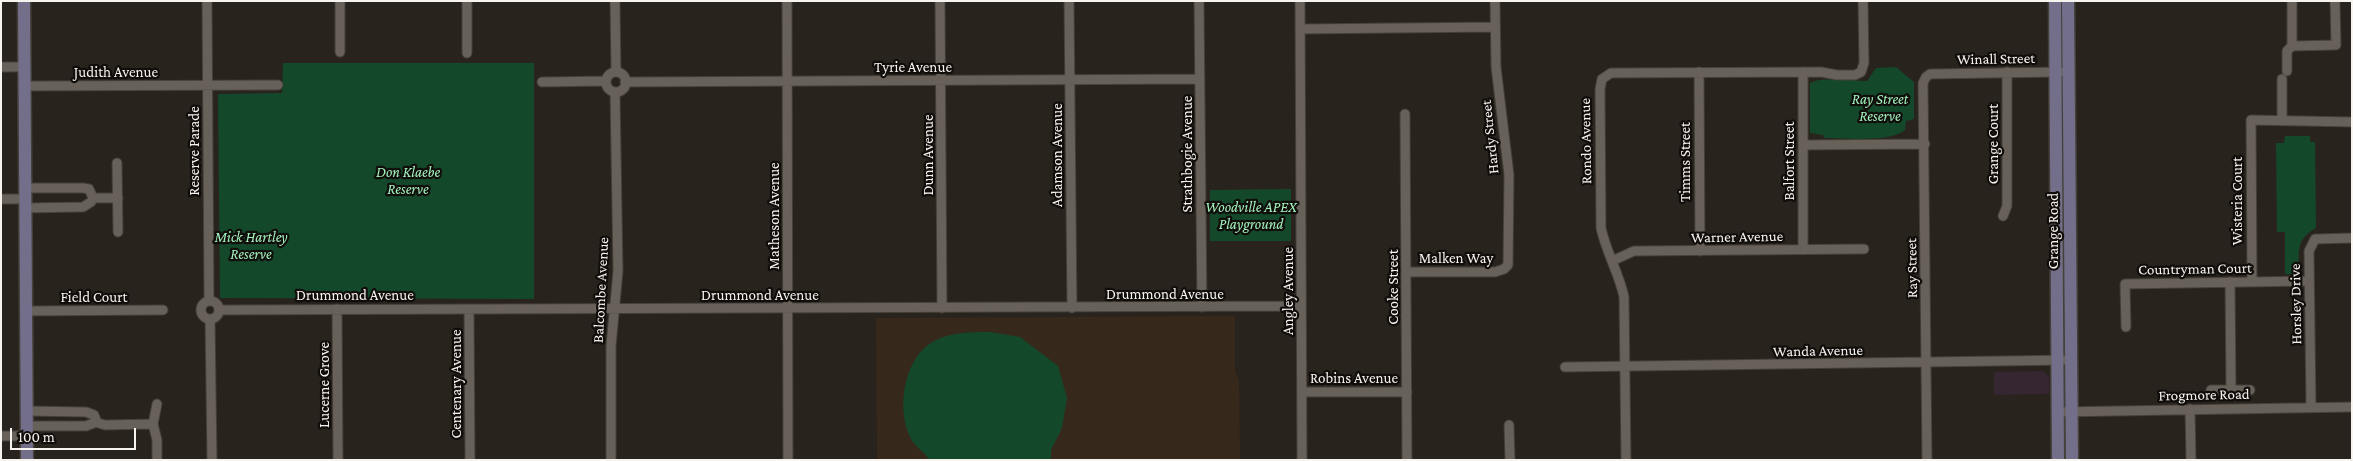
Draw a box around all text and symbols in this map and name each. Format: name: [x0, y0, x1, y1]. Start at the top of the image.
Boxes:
street label: Winall Street: [1957, 49, 2035, 69]
street label: Tyrie Avenue: [874, 58, 952, 76]
street label: Judith Avenue: [74, 63, 158, 81]
park label: Ray Street Reserve: [1852, 90, 1908, 125]
street label: Strathbogie Avenue: [1178, 96, 1196, 212]
street label: Rondo Avenue: [1576, 98, 1596, 184]
street label: Hardy Street: [1477, 99, 1503, 175]
street label: Adamson Avenue: [1048, 103, 1066, 207]
street label: Grange Court: [1984, 104, 2002, 184]
street label: Reserve Parade: [185, 106, 203, 196]
street label: Dunn Avenue: [919, 114, 937, 196]
street label: Balfort Street: [1780, 121, 1798, 201]
street label: Timms Street: [1676, 122, 1694, 202]
street label: Wisteria Court: [2228, 157, 2246, 245]
street label: Matheson Avenue: [765, 162, 783, 270]
park label: Don Klaebe Reserve: [376, 163, 440, 198]
street label: Grange Road: [2044, 193, 2062, 269]
park label: Woodville APEX Playground: [1205, 198, 1297, 233]
street label: Warner Avenue: [1691, 227, 1783, 247]
park label: Mick Hartley Reserve: [214, 228, 288, 263]
street label: Balcombe Avenue: [589, 237, 613, 343]
street label: Ray Street: [1902, 238, 1922, 298]
street label: Angley Avenue: [1279, 247, 1297, 335]
street label: Cooke Street: [1384, 249, 1402, 325]
street label: Malken Way: [1419, 249, 1493, 267]
street label: Countryman Court: [2138, 259, 2252, 279]
street label: Horsley Drive: [2286, 263, 2306, 345]
street label: Drummond Avenue: [1106, 285, 1224, 303]
street label: Drummond Avenue: [296, 286, 414, 304]
street label: Drummond Avenue: [701, 286, 819, 304]
street label: Field Court: [61, 288, 127, 306]
street label: Centenary Avenue: [447, 329, 465, 439]
street label: Wanda Avenue: [1773, 341, 1863, 361]
street label: Lucerne Grove: [315, 342, 333, 428]
street label: Robins Avenue: [1310, 369, 1398, 387]
street label: Frogmore Road: [2158, 385, 2250, 405]
scale bar: [12, 418, 139, 450]
text: 100 m: [18, 429, 55, 445]

